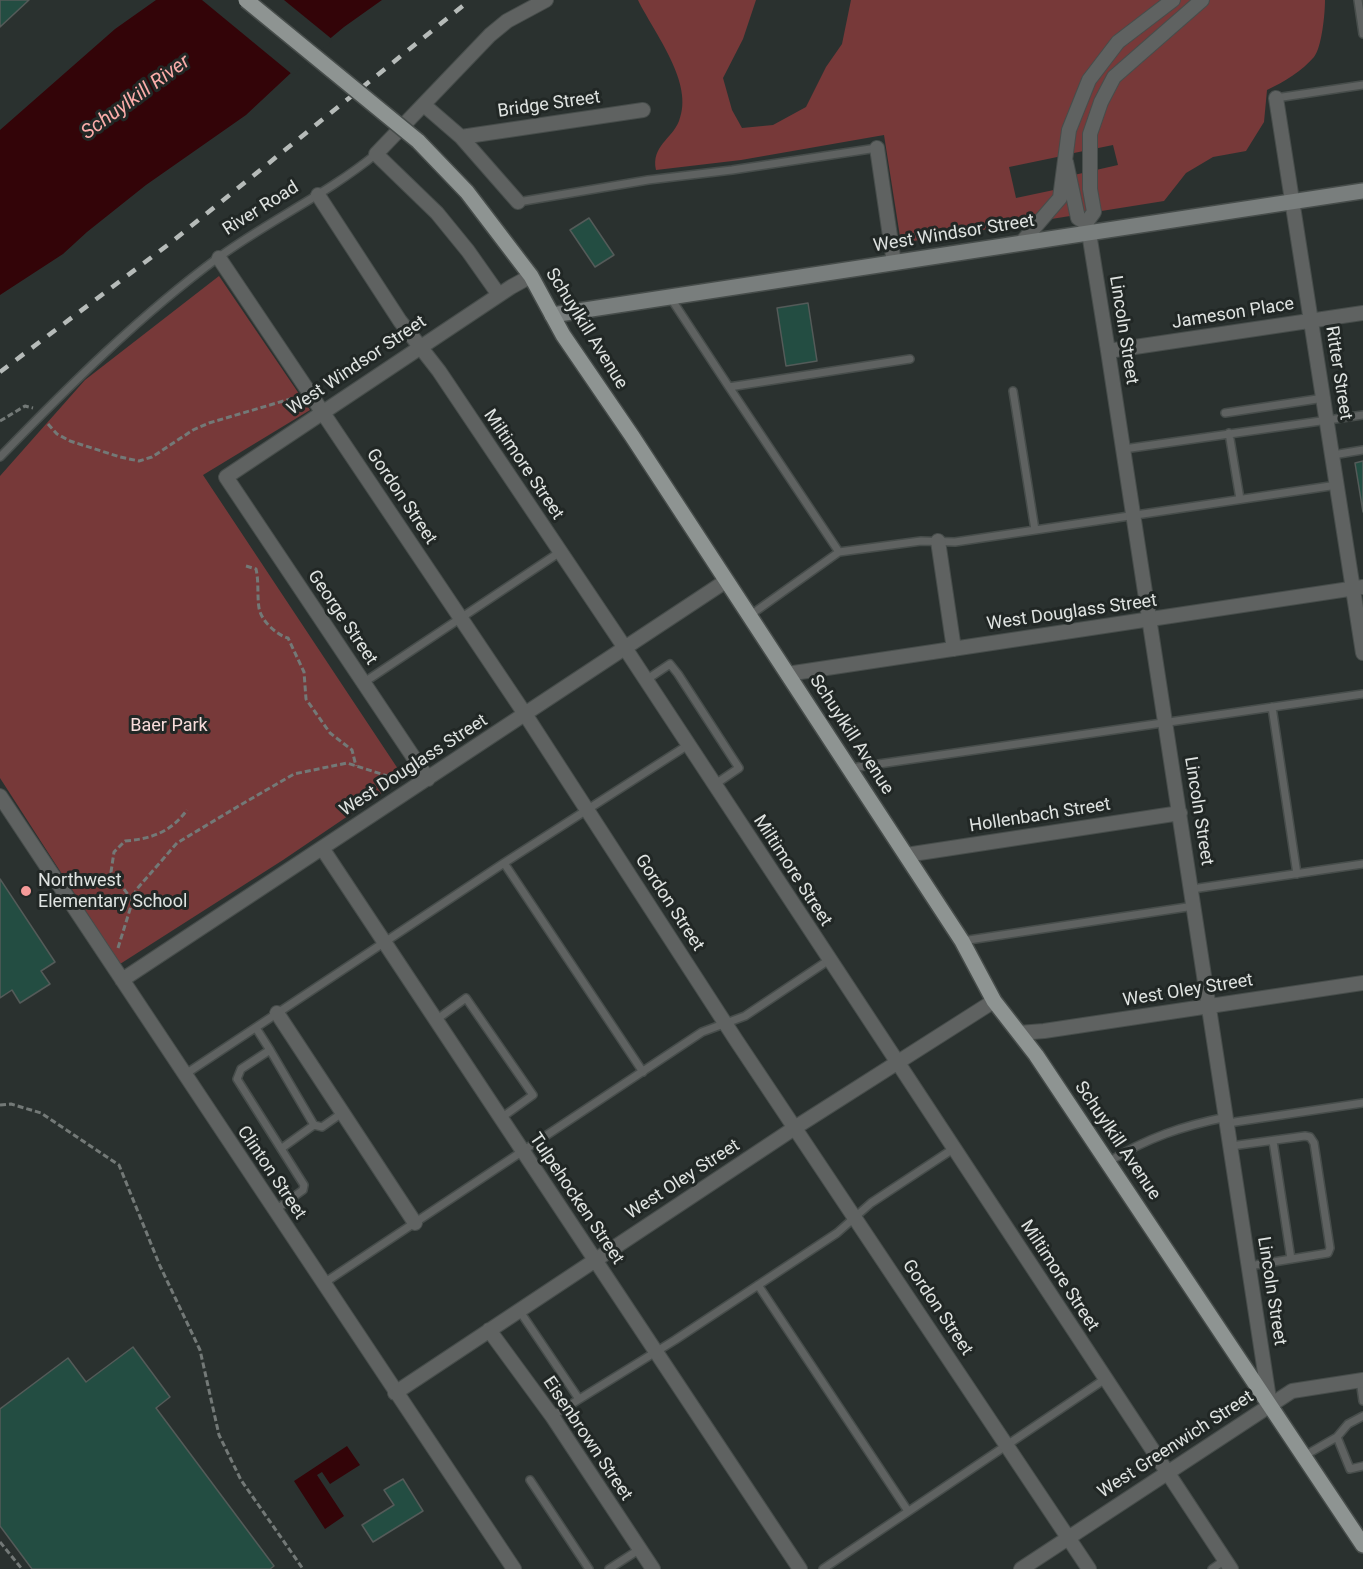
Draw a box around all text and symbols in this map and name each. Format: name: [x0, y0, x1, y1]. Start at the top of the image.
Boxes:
water label: Schuylkill River: [77, 50, 195, 146]
street label: Bridge Street: [496, 87, 602, 123]
street label: River Road: [219, 177, 303, 241]
street label: West Windsor Street: [872, 211, 1036, 257]
street label: Schuylkill Avenue: [540, 265, 632, 393]
street label: Lincoln Street: [1104, 274, 1142, 386]
street label: Jameson Place: [1170, 294, 1296, 334]
street label: West Windsor Street: [283, 311, 431, 421]
street label: Ritter Street: [1320, 324, 1356, 422]
street label: Miltimore Street: [478, 406, 568, 524]
street label: Gordon Street: [361, 445, 441, 549]
street label: George Street: [302, 567, 382, 669]
street label: West Douglass Street: [985, 590, 1159, 636]
street label: Schuylkill Avenue: [804, 671, 898, 799]
street label: West Douglass Street: [336, 710, 492, 822]
park label: Baer Park: [130, 715, 208, 737]
street label: Lincoln Street: [1179, 755, 1217, 867]
street label: Hollenbach Street: [968, 794, 1112, 838]
street label: Miltimore Street: [748, 811, 836, 931]
street label: Gordon Street: [630, 851, 708, 955]
place label: Northwest Elementary School: [38, 870, 187, 912]
marker: Northwest Elementary School: [19, 884, 33, 898]
street label: West Oley Street: [1121, 970, 1255, 1012]
street label: Schuylkill Avenue: [1069, 1078, 1165, 1204]
street label: Clinton Street: [232, 1122, 310, 1224]
street label: Tulpehocken Street: [524, 1129, 628, 1269]
street label: West Oley Street: [622, 1135, 744, 1225]
street label: Miltimore Street: [1015, 1216, 1103, 1336]
street label: Lincoln Street: [1252, 1235, 1290, 1347]
street label: Gordon Street: [897, 1256, 977, 1360]
street label: Eisenbrown Street: [537, 1373, 637, 1505]
street label: West Greenwich Street: [1094, 1387, 1258, 1503]

